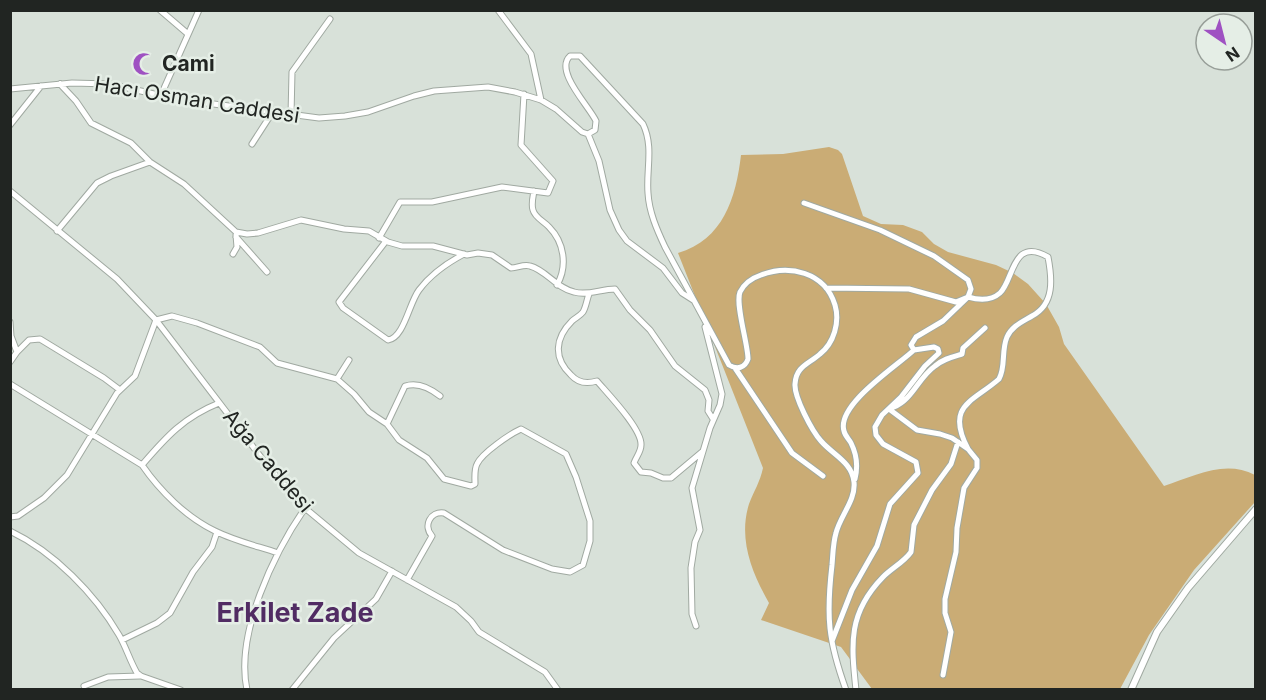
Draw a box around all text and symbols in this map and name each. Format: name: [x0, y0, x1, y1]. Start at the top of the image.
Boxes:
north arrow: [1194, 12, 1254, 72]
text: N: [1222, 43, 1243, 66]
mosque icon: Cami: [131, 51, 157, 77]
place label: Cami: [162, 51, 215, 76]
street label: Hacı Osman Caddesi: [93, 71, 301, 128]
street label: Ağa Caddesi: [218, 404, 319, 517]
district label: Erkilet Zade: [216, 596, 374, 629]

